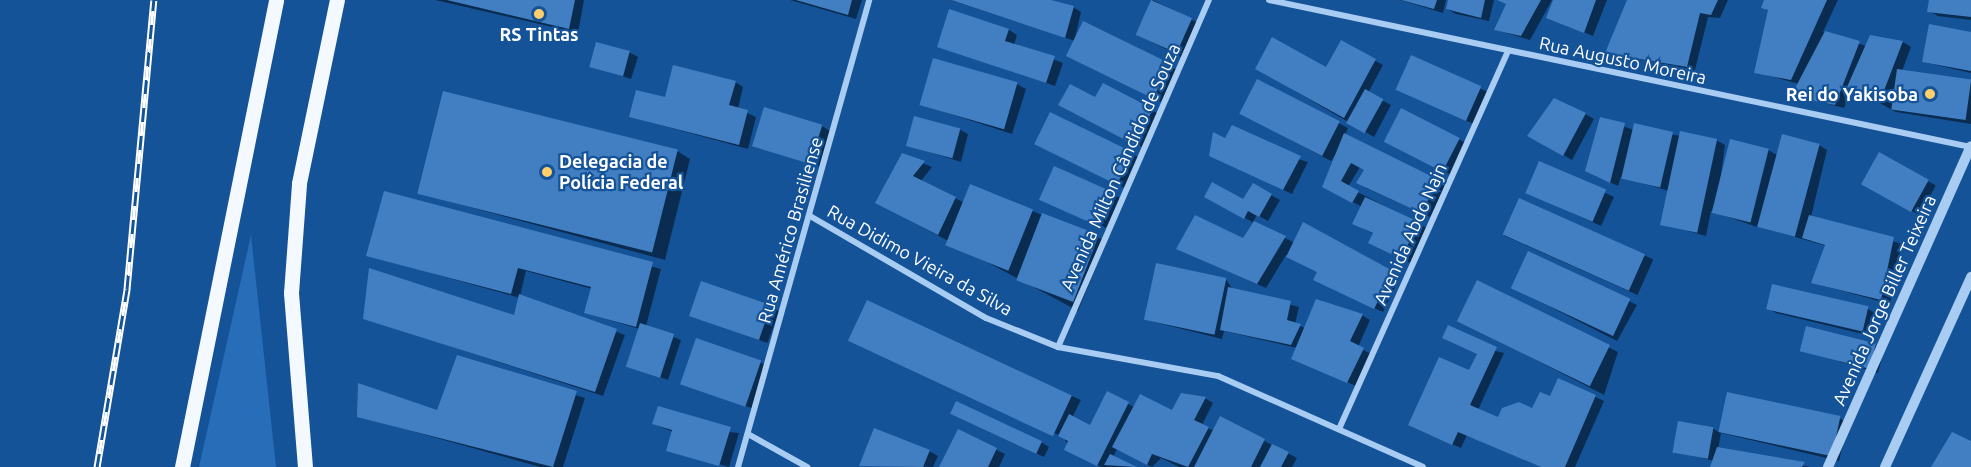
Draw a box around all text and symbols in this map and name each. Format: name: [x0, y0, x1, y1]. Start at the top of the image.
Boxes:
marker: RS Tintas: [532, 7, 546, 21]
place label: RS Tintas: [500, 23, 578, 45]
street label: Rua Augusto Moreira: [1537, 32, 1709, 88]
street label: Avenida Milton Cândido de Souza: [1056, 40, 1184, 294]
place label: Rei do Yakisoba: [1786, 83, 1918, 105]
marker: Rei do Yakisoba: [1923, 87, 1937, 101]
street label: Rua Américo Brasiliense: [753, 134, 827, 326]
place label: Delegacia de Polícia Federal: [559, 151, 683, 194]
street label: Avenida Abdo Najn: [1369, 160, 1451, 308]
marker: Delegacia de Polícia Federal: [540, 165, 554, 179]
street label: Avenida Jorge Biller Teixeira: [1828, 191, 1940, 409]
street label: Rua Didimo Vieira da Silva: [824, 200, 1016, 320]

